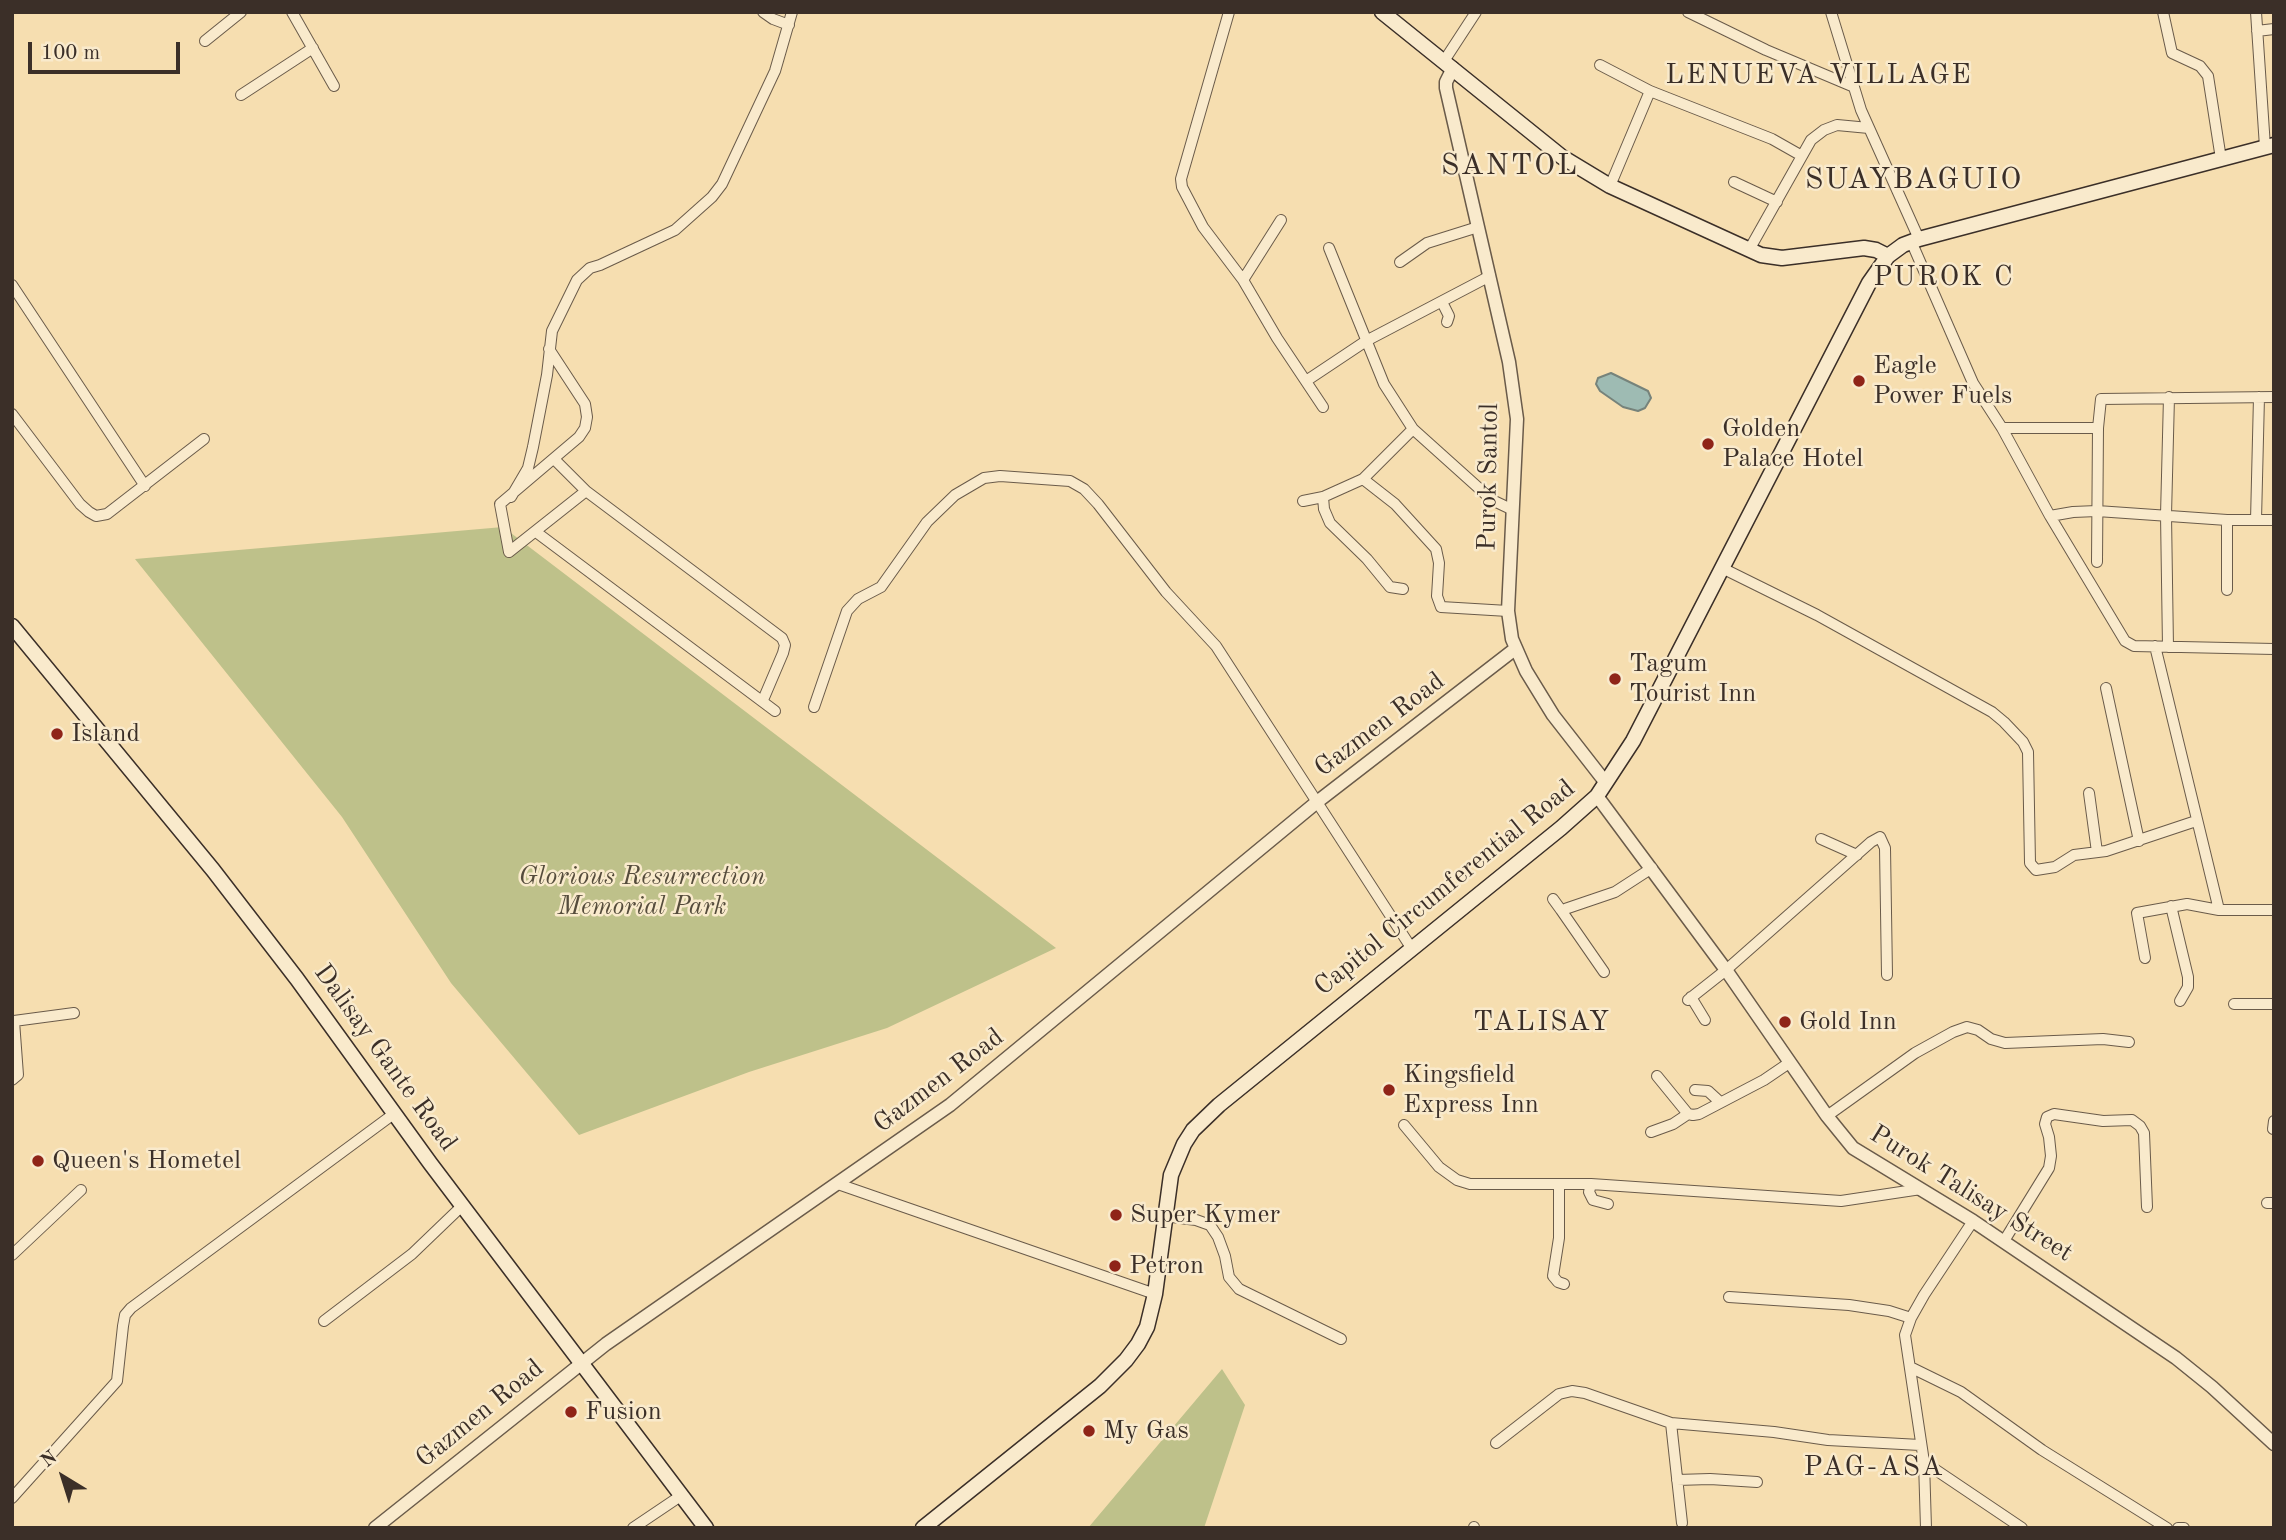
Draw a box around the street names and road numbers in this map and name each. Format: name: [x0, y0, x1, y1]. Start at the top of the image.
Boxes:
street label: Purok Santol: [1472, 403, 1506, 551]
street label: Gazmen Road: [1309, 666, 1451, 784]
street label: Capitol Circumferential Road: [1308, 773, 1582, 1003]
street label: Dalisay Gante Road: [307, 958, 463, 1158]
street label: Gazmen Road: [868, 1022, 1010, 1140]
street label: Purok Talisay Street: [1864, 1119, 2078, 1269]
street label: Gazmen Road: [410, 1353, 550, 1475]

